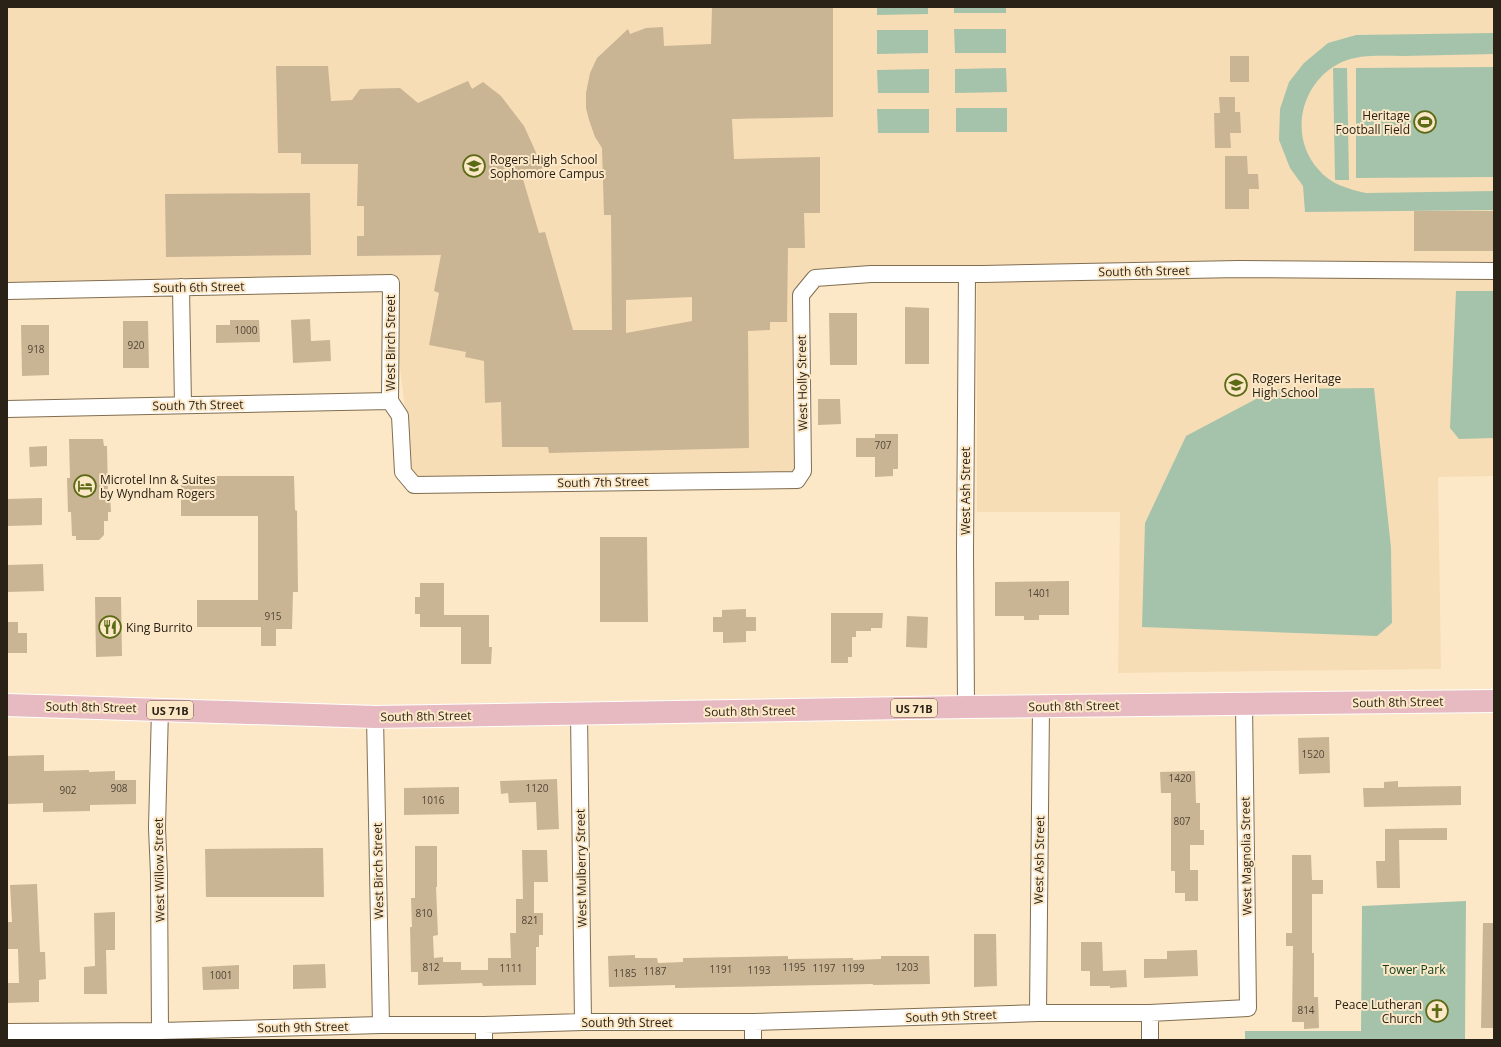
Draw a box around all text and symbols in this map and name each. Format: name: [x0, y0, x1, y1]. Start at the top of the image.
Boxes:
place label: Heritage Football Field: [1336, 107, 1410, 138]
sports icon: Heritage Football Field: [1412, 109, 1438, 135]
place label: Rogers High School Sophomore Campus: [490, 151, 605, 182]
school or university icon: Rogers High School Sophomore Campus: [461, 153, 487, 179]
street label: South 6th Street: [1098, 262, 1190, 280]
street label: South 6th Street: [153, 278, 245, 296]
street label: West Birch Street: [382, 295, 399, 391]
house number: 1000: [235, 323, 258, 337]
street label: West Holly Street: [793, 335, 811, 431]
house number: 920: [127, 338, 145, 352]
house number: 918: [27, 342, 45, 356]
place label: Rogers Heritage High School: [1252, 370, 1342, 401]
school or university icon: Rogers Heritage High School: [1223, 372, 1249, 398]
street label: South 7th Street: [152, 396, 244, 414]
house number: 707: [874, 438, 892, 452]
street label: West Ash Street: [957, 447, 974, 535]
place label: Microtel Inn & Suites by Wyndham Rogers: [100, 471, 216, 502]
hotel icon: Microtel Inn & Suites by Wyndham Rogers: [72, 473, 98, 499]
street label: South 7th Street: [557, 473, 649, 491]
house number: 1401: [1028, 586, 1050, 600]
house number: 915: [264, 609, 282, 623]
restaurant icon: King Burrito: [97, 614, 123, 640]
place label: King Burrito: [126, 619, 193, 636]
street label: South 8th Street: [1352, 693, 1444, 711]
street label: South 8th Street: [1028, 697, 1120, 715]
street label: South 8th Street: [45, 698, 137, 716]
road number: US 71B: [891, 699, 937, 717]
road number: US 71B: [147, 701, 193, 719]
street label: South 8th Street: [704, 702, 796, 720]
street label: South 8th Street: [380, 707, 472, 725]
house number: 1520: [1302, 747, 1325, 761]
house number: 1420: [1169, 771, 1192, 785]
house number: 908: [110, 781, 128, 795]
house number: 1120: [526, 781, 549, 795]
house number: 902: [59, 783, 77, 797]
house number: 1016: [422, 793, 445, 807]
street label: West Magnolia Street: [1236, 796, 1256, 916]
street label: West Mulberry Street: [571, 809, 591, 927]
house number: 807: [1173, 814, 1191, 828]
street label: West Ash Street: [1030, 816, 1048, 904]
street label: West Willow Street: [150, 818, 168, 922]
street label: West Birch Street: [369, 823, 387, 919]
house number: 810: [415, 906, 433, 920]
house number: 821: [521, 913, 539, 927]
house number: 812: [422, 960, 440, 974]
house number: 1195: [783, 960, 806, 974]
house number: 1203: [896, 960, 919, 974]
house number: 1111: [500, 961, 522, 975]
house number: 1197: [813, 961, 836, 975]
house number: 1199: [842, 961, 865, 975]
park label: Tower Park: [1383, 961, 1446, 978]
house number: 1191: [710, 962, 732, 976]
house number: 1193: [748, 963, 771, 977]
house number: 1187: [644, 964, 667, 978]
house number: 1185: [614, 966, 637, 980]
house number: 1001: [210, 968, 232, 982]
place label: Peace Lutheran Church: [1335, 996, 1422, 1027]
church icon: Peace Lutheran Church: [1424, 998, 1450, 1024]
house number: 814: [1297, 1003, 1315, 1017]
street label: South 9th Street: [905, 1006, 997, 1026]
street label: South 9th Street: [581, 1014, 673, 1031]
street label: South 9th Street: [257, 1018, 349, 1036]

